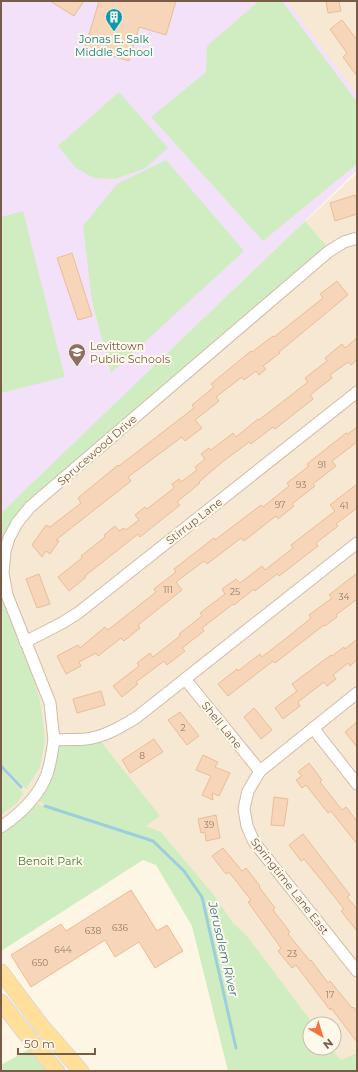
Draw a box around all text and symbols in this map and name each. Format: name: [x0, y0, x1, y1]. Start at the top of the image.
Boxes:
building icon: Jonas E. Salk Middle School: [104, 7, 124, 32]
place label: Jonas E. Salk Middle School: [75, 32, 153, 59]
place label: Levittown Public Schools: [90, 339, 171, 366]
school or university icon: Levittown Public Schools: [67, 342, 87, 367]
street label: Sprucewood Drive: [54, 411, 140, 488]
house number: 91: [318, 459, 326, 470]
house number: 93: [296, 479, 306, 490]
street label: Stirrup Lane: [163, 494, 225, 547]
house number: 97: [275, 499, 285, 510]
house number: 41: [340, 500, 348, 511]
house number: 111: [163, 584, 173, 595]
house number: 25: [230, 586, 240, 597]
house number: 34: [338, 591, 350, 602]
street label: Shell Lane: [199, 699, 246, 752]
house number: 2: [180, 722, 186, 733]
house number: 8: [139, 750, 145, 761]
house number: 39: [204, 819, 215, 830]
street label: Springtime Lane East: [248, 835, 332, 937]
park label: Benoit Park: [18, 854, 83, 868]
water label: Jerusalem River: [205, 899, 242, 998]
house number: 636: [112, 922, 129, 933]
house number: 638: [85, 925, 101, 936]
house number: 644: [54, 944, 72, 955]
house number: 23: [287, 948, 297, 959]
house number: 650: [32, 957, 48, 968]
house number: 17: [326, 989, 334, 1000]
north arrow: [302, 1016, 342, 1056]
scale bar: [18, 1030, 95, 1056]
text: 50 m: [24, 1036, 55, 1051]
text: N: [320, 1036, 336, 1052]

